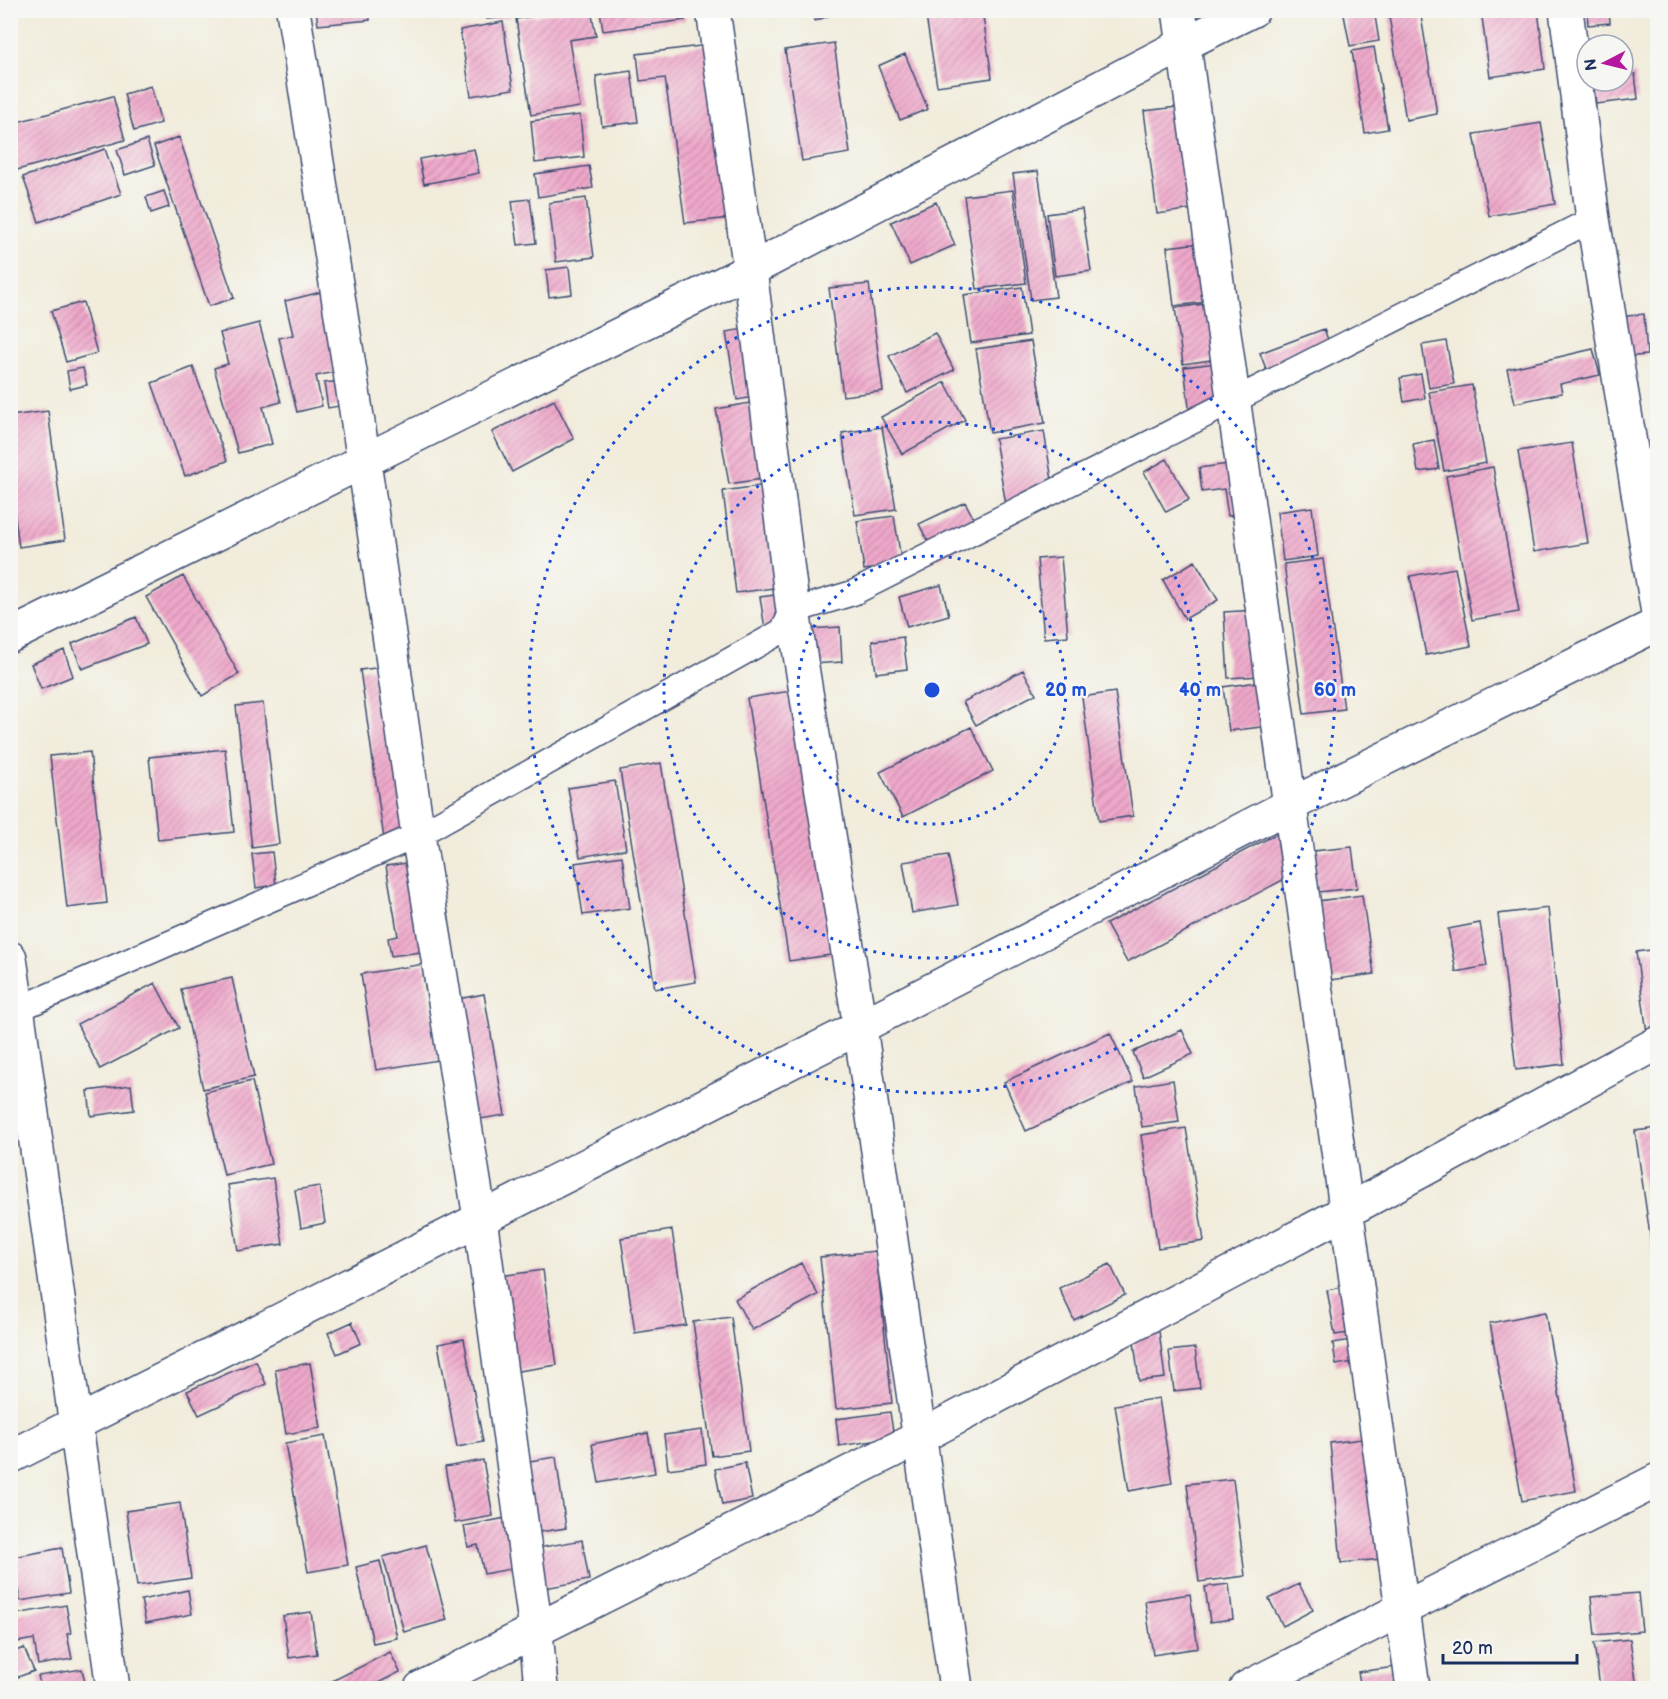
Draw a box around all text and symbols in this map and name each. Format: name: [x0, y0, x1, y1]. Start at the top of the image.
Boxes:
north arrow: [1575, 33, 1635, 93]
text: N: [1581, 58, 1602, 72]
centre of rings: [922, 680, 942, 700]
text: 20 m: [1045, 680, 1087, 701]
text: 40 m: [1179, 680, 1221, 701]
text: 60 m: [1314, 680, 1356, 701]
scale bar: [1443, 1627, 1576, 1665]
text: 20 m: [1452, 1638, 1493, 1659]

